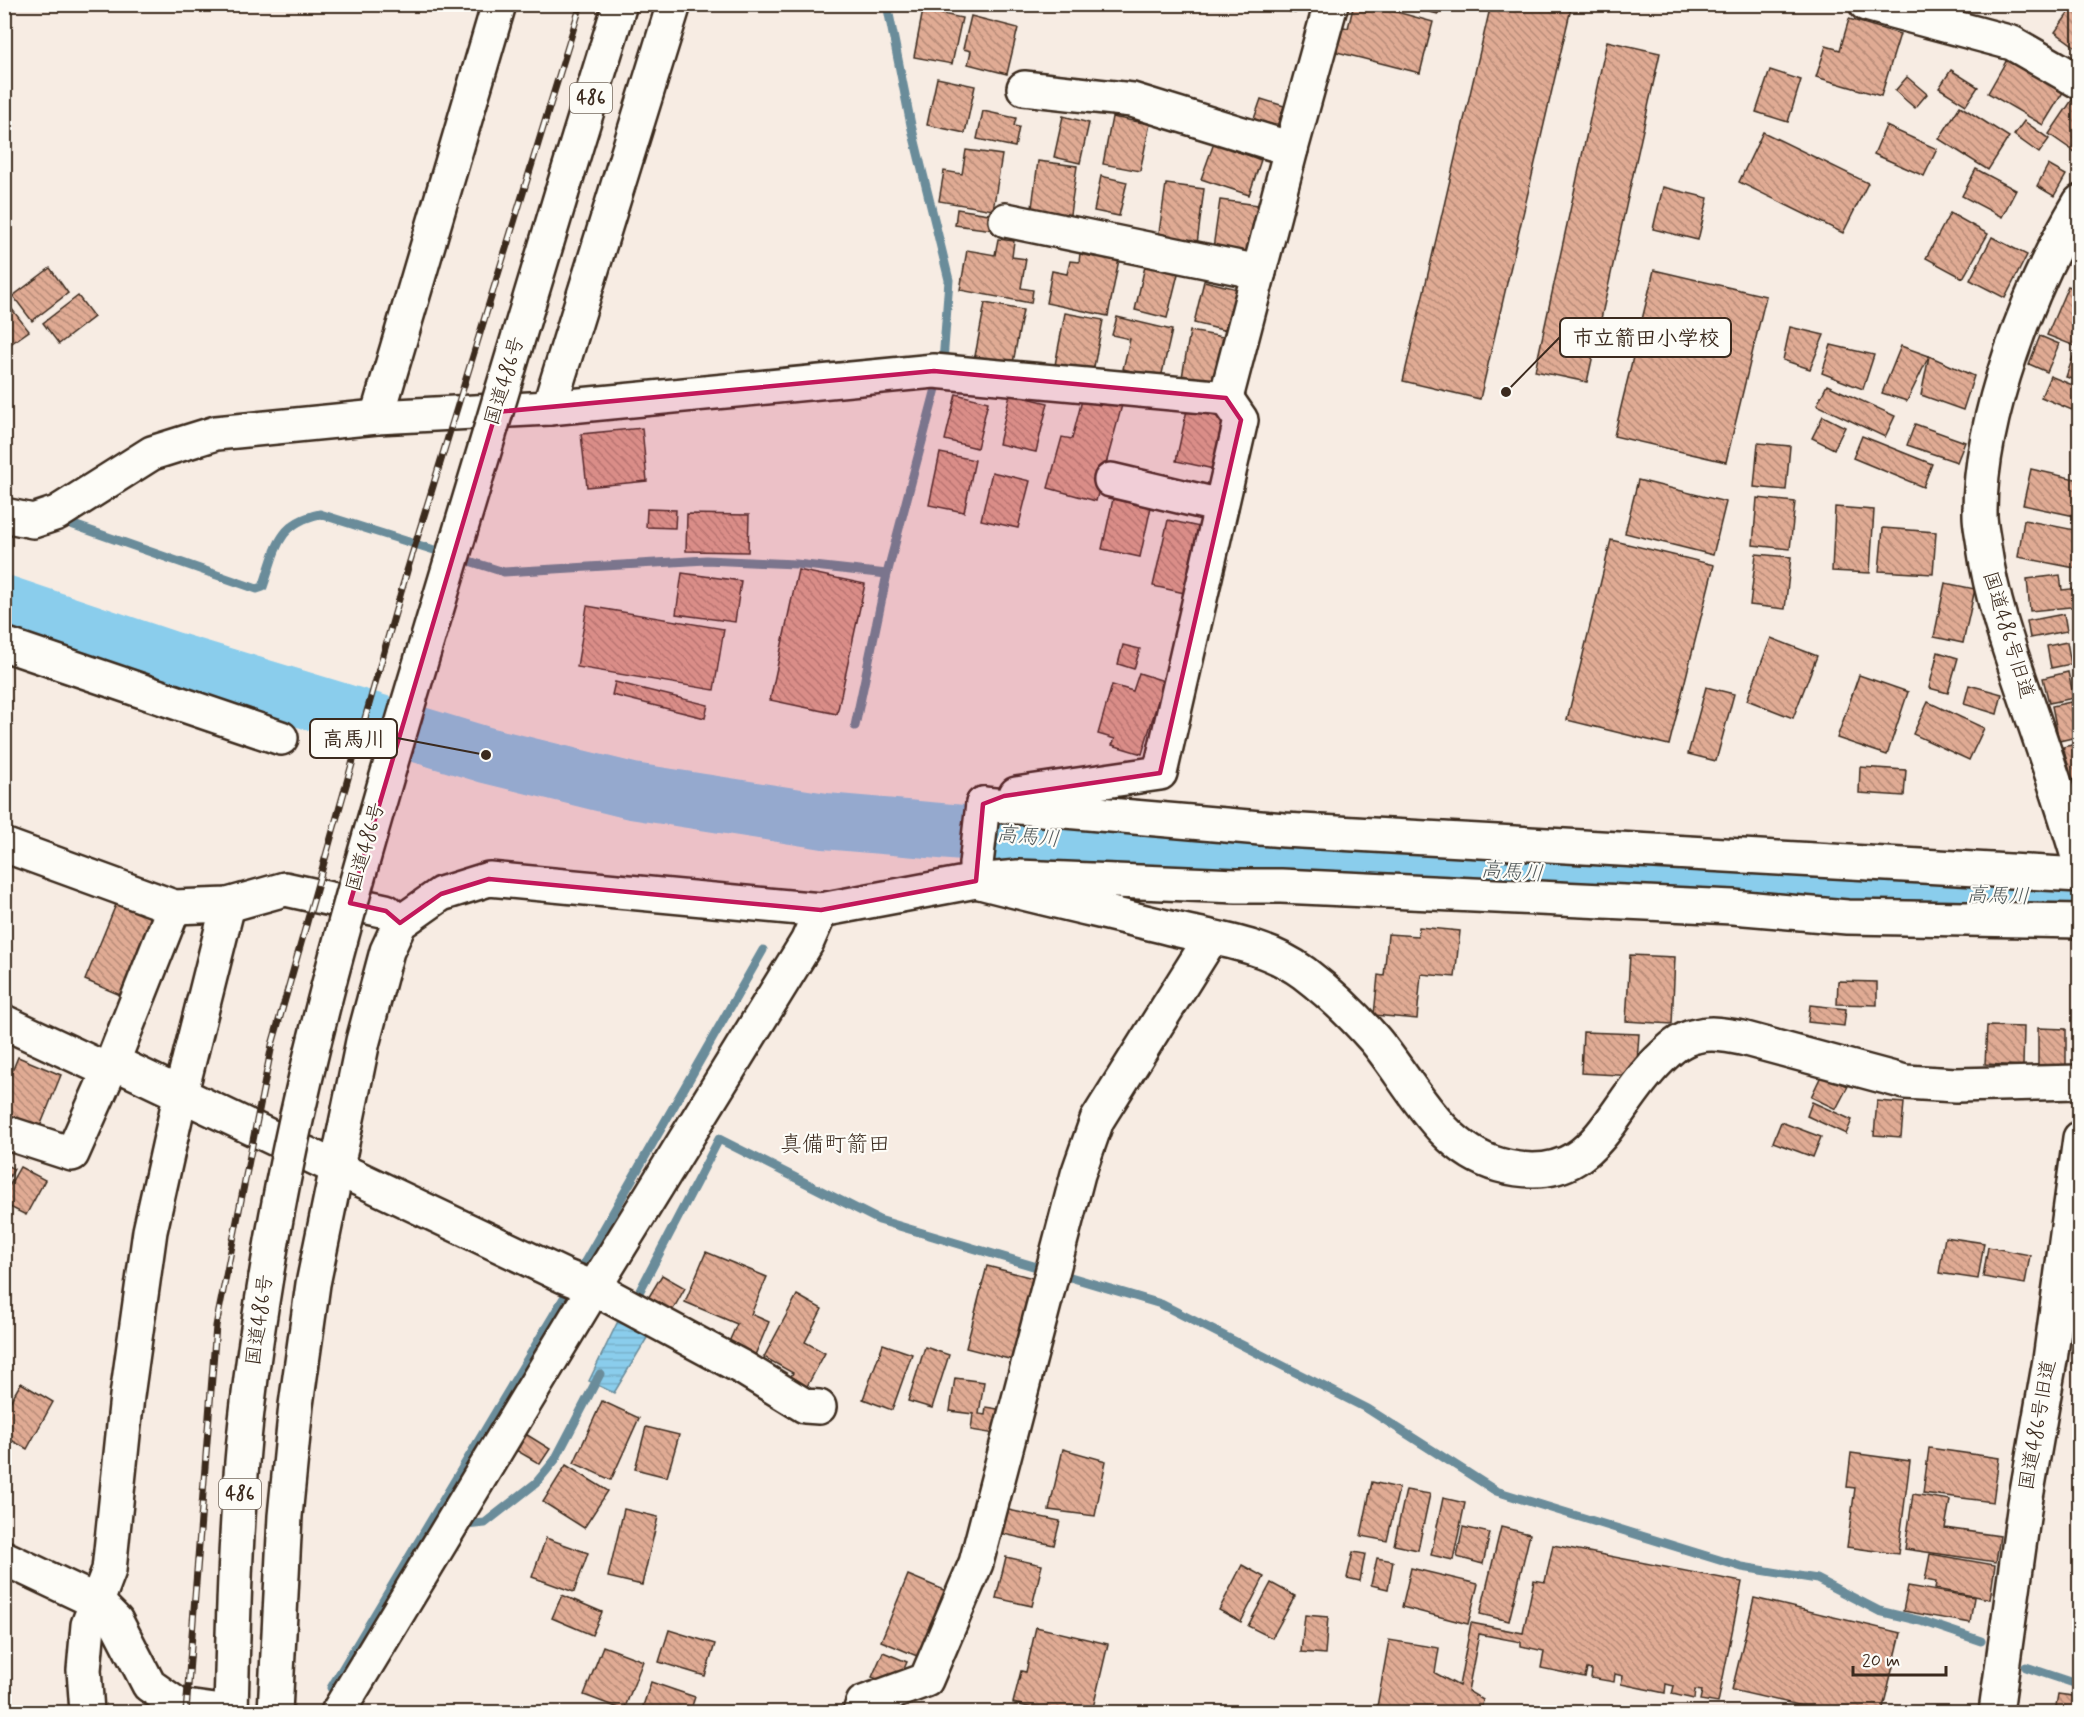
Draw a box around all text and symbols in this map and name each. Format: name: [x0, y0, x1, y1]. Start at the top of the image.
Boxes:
road number: 486: [570, 83, 612, 113]
callout: 市立箭田小学校: [1560, 318, 1731, 357]
text: 市立箭田小学校: [1573, 325, 1720, 353]
street label: 国道486号: [479, 333, 531, 429]
street label: 国道486号旧道: [1976, 568, 2040, 702]
callout: 高馬川: [310, 719, 397, 758]
text: 高馬川: [323, 726, 386, 754]
street label: 国道486号: [340, 799, 392, 895]
water label: 高馬川: [995, 820, 1061, 854]
water label: 高馬川: [1480, 856, 1544, 888]
water label: 高馬川: [1966, 881, 2030, 911]
district label: 真備町箭田: [780, 1131, 890, 1159]
street label: 国道486号: [240, 1273, 280, 1367]
street label: 国道486号旧道: [2013, 1358, 2063, 1492]
road number: 486: [219, 1479, 261, 1509]
scale bar: [1853, 1639, 1946, 1677]
text: 20 m: [1862, 1649, 1900, 1673]

